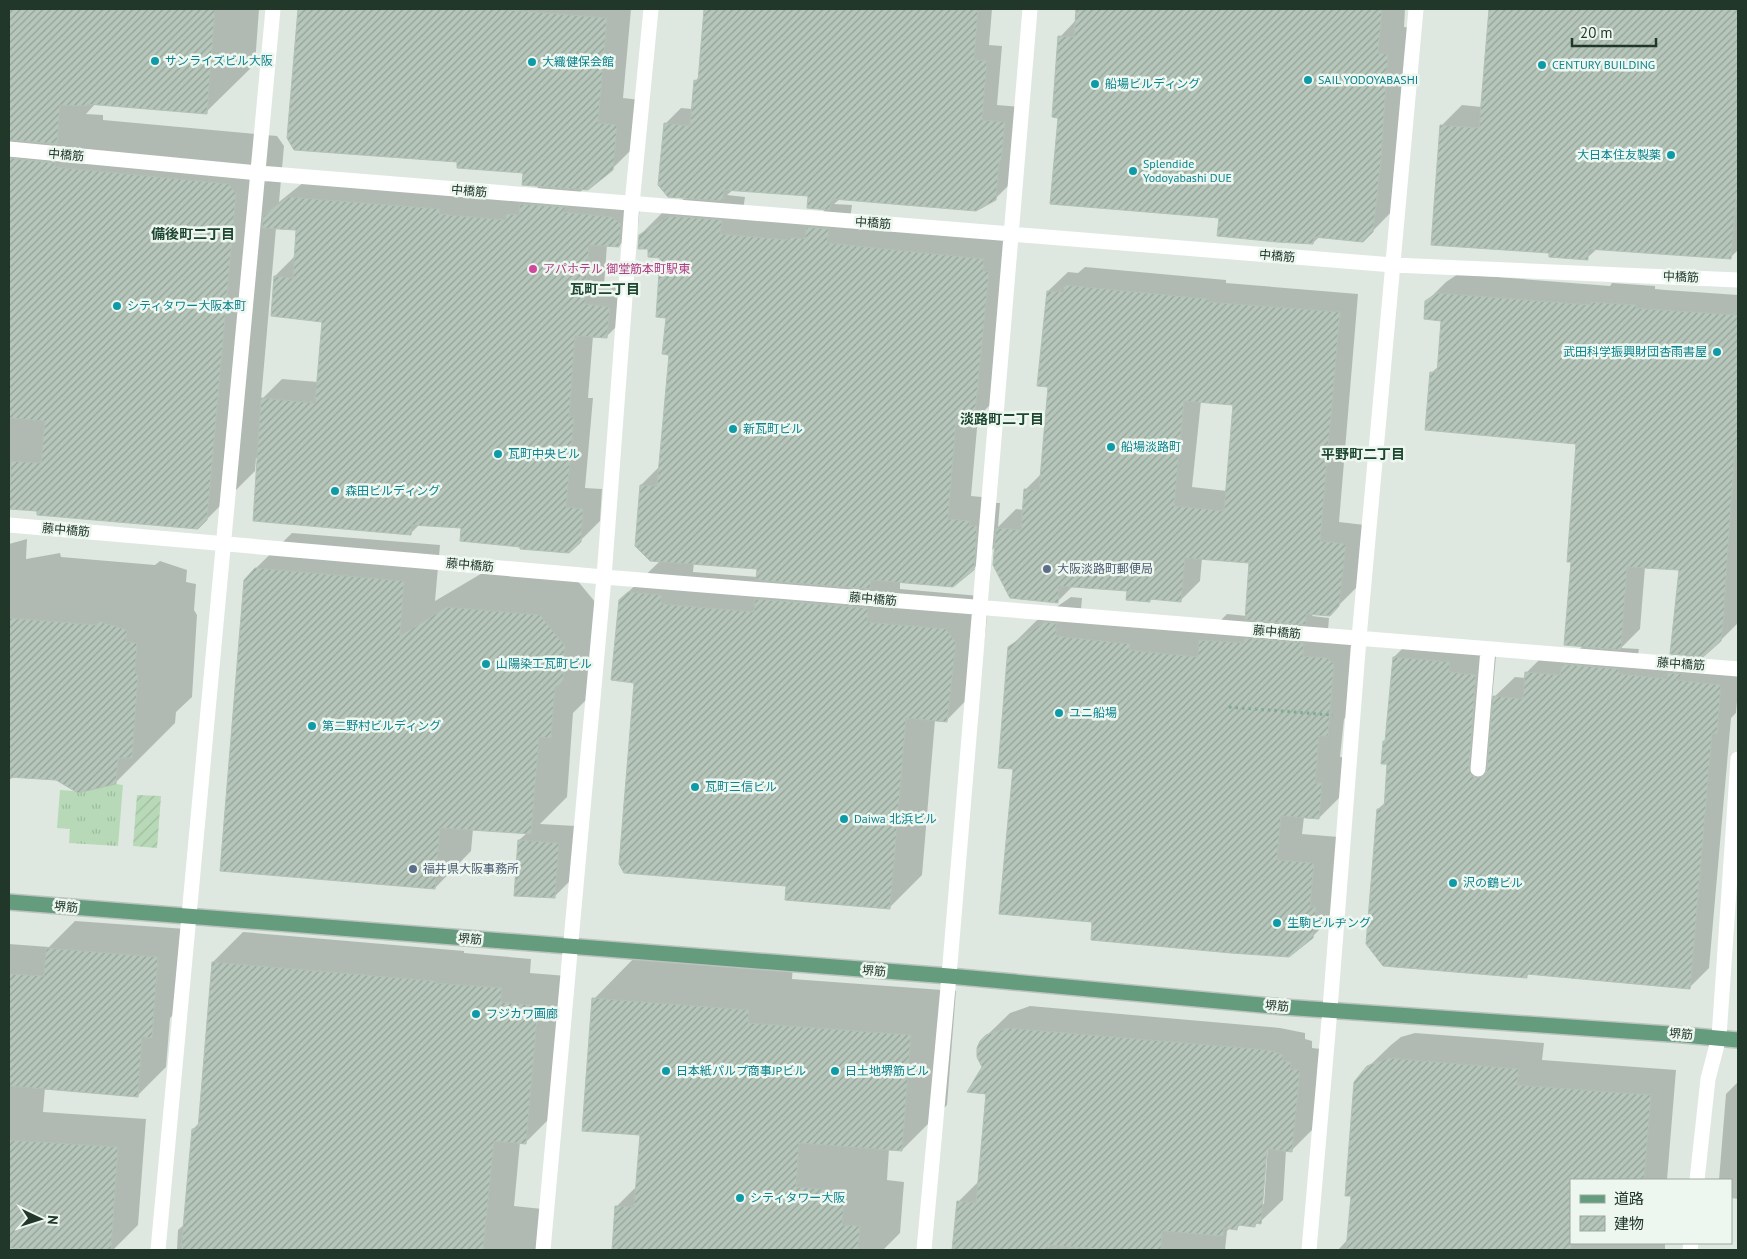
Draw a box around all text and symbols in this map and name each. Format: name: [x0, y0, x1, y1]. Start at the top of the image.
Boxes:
scale bar: [1572, 15, 1656, 47]
text: 20 m: [1580, 23, 1613, 42]
place label: サンライズビル大阪: [165, 53, 273, 68]
place label: 大織健保会館: [542, 54, 614, 69]
marker: サンライズビル大阪: [149, 55, 161, 67]
marker: 大織健保会館: [526, 56, 538, 68]
place label: CENTURY BUILDING: [1552, 57, 1655, 72]
marker: CENTURY BUILDING: [1536, 59, 1548, 71]
place label: SAIL YODOYABASHI: [1318, 72, 1418, 87]
marker: SAIL YODOYABASHI: [1302, 74, 1314, 86]
place label: 船場ビルディング: [1105, 76, 1200, 91]
marker: 船場ビルディング: [1089, 78, 1101, 90]
street label: 中橋筋: [47, 145, 85, 164]
place label: 大日本住友製薬: [1577, 147, 1661, 162]
marker: 大日本住友製薬: [1665, 149, 1677, 161]
place label: Splendide Yodoyabashi DUE: [1143, 156, 1232, 185]
marker: Splendide Yodoyabashi DUE: [1127, 165, 1139, 177]
street label: 中橋筋: [450, 181, 488, 200]
street label: 中橋筋: [855, 214, 892, 231]
district label: 備後町二丁目: [151, 225, 235, 243]
street label: 中橋筋: [1258, 246, 1296, 265]
place label: アパホテル 御堂筋本町駅東: [543, 261, 690, 276]
marker: アパホテル 御堂筋本町駅東: [527, 263, 539, 275]
street label: 中橋筋: [1663, 268, 1699, 285]
district label: 瓦町二丁目: [570, 280, 640, 298]
place label: シティタワー大阪本町: [127, 298, 246, 313]
marker: シティタワー大阪本町: [111, 300, 123, 312]
place label: 武田科学振興財団杏雨書屋: [1563, 344, 1707, 359]
marker: 武田科学振興財団杏雨書屋: [1711, 346, 1723, 358]
district label: 淡路町二丁目: [960, 410, 1044, 428]
place label: 新瓦町ビル: [743, 421, 803, 436]
marker: 新瓦町ビル: [727, 423, 739, 435]
place label: 船場淡路町: [1121, 439, 1181, 454]
marker: 船場淡路町: [1105, 441, 1117, 453]
district label: 平野町二丁目: [1321, 445, 1405, 463]
place label: 瓦町中央ビル: [508, 446, 580, 461]
marker: 瓦町中央ビル: [492, 448, 504, 460]
place label: 森田ビルディング: [345, 483, 440, 498]
marker: 森田ビルディング: [329, 485, 341, 497]
street label: 藤中橋筋: [41, 520, 91, 539]
street label: 藤中橋筋: [445, 555, 495, 574]
place label: 大阪淡路町郵便局: [1057, 561, 1153, 576]
marker: 大阪淡路町郵便局: [1041, 563, 1053, 575]
street label: 藤中橋筋: [848, 589, 898, 608]
street label: 藤中橋筋: [1252, 622, 1302, 641]
street label: 藤中橋筋: [1657, 654, 1706, 673]
place label: 山陽染工瓦町ビル: [496, 656, 592, 671]
marker: 山陽染工瓦町ビル: [480, 658, 492, 670]
place label: ユニ船場: [1069, 705, 1117, 720]
marker: ユニ船場: [1053, 707, 1065, 719]
place label: 第二野村ビルディング: [322, 718, 441, 733]
marker: 第二野村ビルディング: [306, 720, 318, 732]
place label: 瓦町三信ビル: [705, 779, 777, 794]
marker: 瓦町三信ビル: [689, 781, 701, 793]
place label: Daiwa 北浜ビル: [854, 811, 937, 826]
marker: Daiwa 北浜ビル: [838, 813, 850, 825]
place label: 福井県大阪事務所: [423, 861, 519, 876]
marker: 福井県大阪事務所: [407, 863, 419, 875]
place label: 沢の鶴ビル: [1463, 875, 1523, 890]
marker: 沢の鶴ビル: [1447, 877, 1459, 889]
street label: 堺筋: [53, 898, 79, 915]
place label: 生駒ビルヂング: [1287, 915, 1371, 930]
marker: 生駒ビルヂング: [1271, 917, 1283, 929]
street label: 堺筋: [458, 930, 483, 947]
street label: 堺筋: [862, 962, 887, 979]
street label: 堺筋: [1265, 997, 1290, 1014]
place label: フジカワ画廊: [486, 1006, 558, 1021]
marker: フジカワ画廊: [470, 1008, 482, 1020]
street label: 堺筋: [1669, 1025, 1694, 1042]
place label: 日本紙パルプ商事JPビル: [676, 1063, 806, 1078]
place label: 日土地堺筋ビル: [845, 1063, 929, 1078]
marker: 日本紙パルプ商事JPビル: [660, 1065, 672, 1077]
marker: 日土地堺筋ビル: [829, 1065, 841, 1077]
legend: [1570, 1179, 1732, 1244]
text: 道路: [1614, 1189, 1644, 1208]
place label: シティタワー大阪: [750, 1190, 845, 1205]
marker: シティタワー大阪: [734, 1192, 746, 1204]
north arrow: [15, 1194, 65, 1244]
text: 建物: [1614, 1214, 1644, 1233]
text: N: [44, 1215, 62, 1225]

